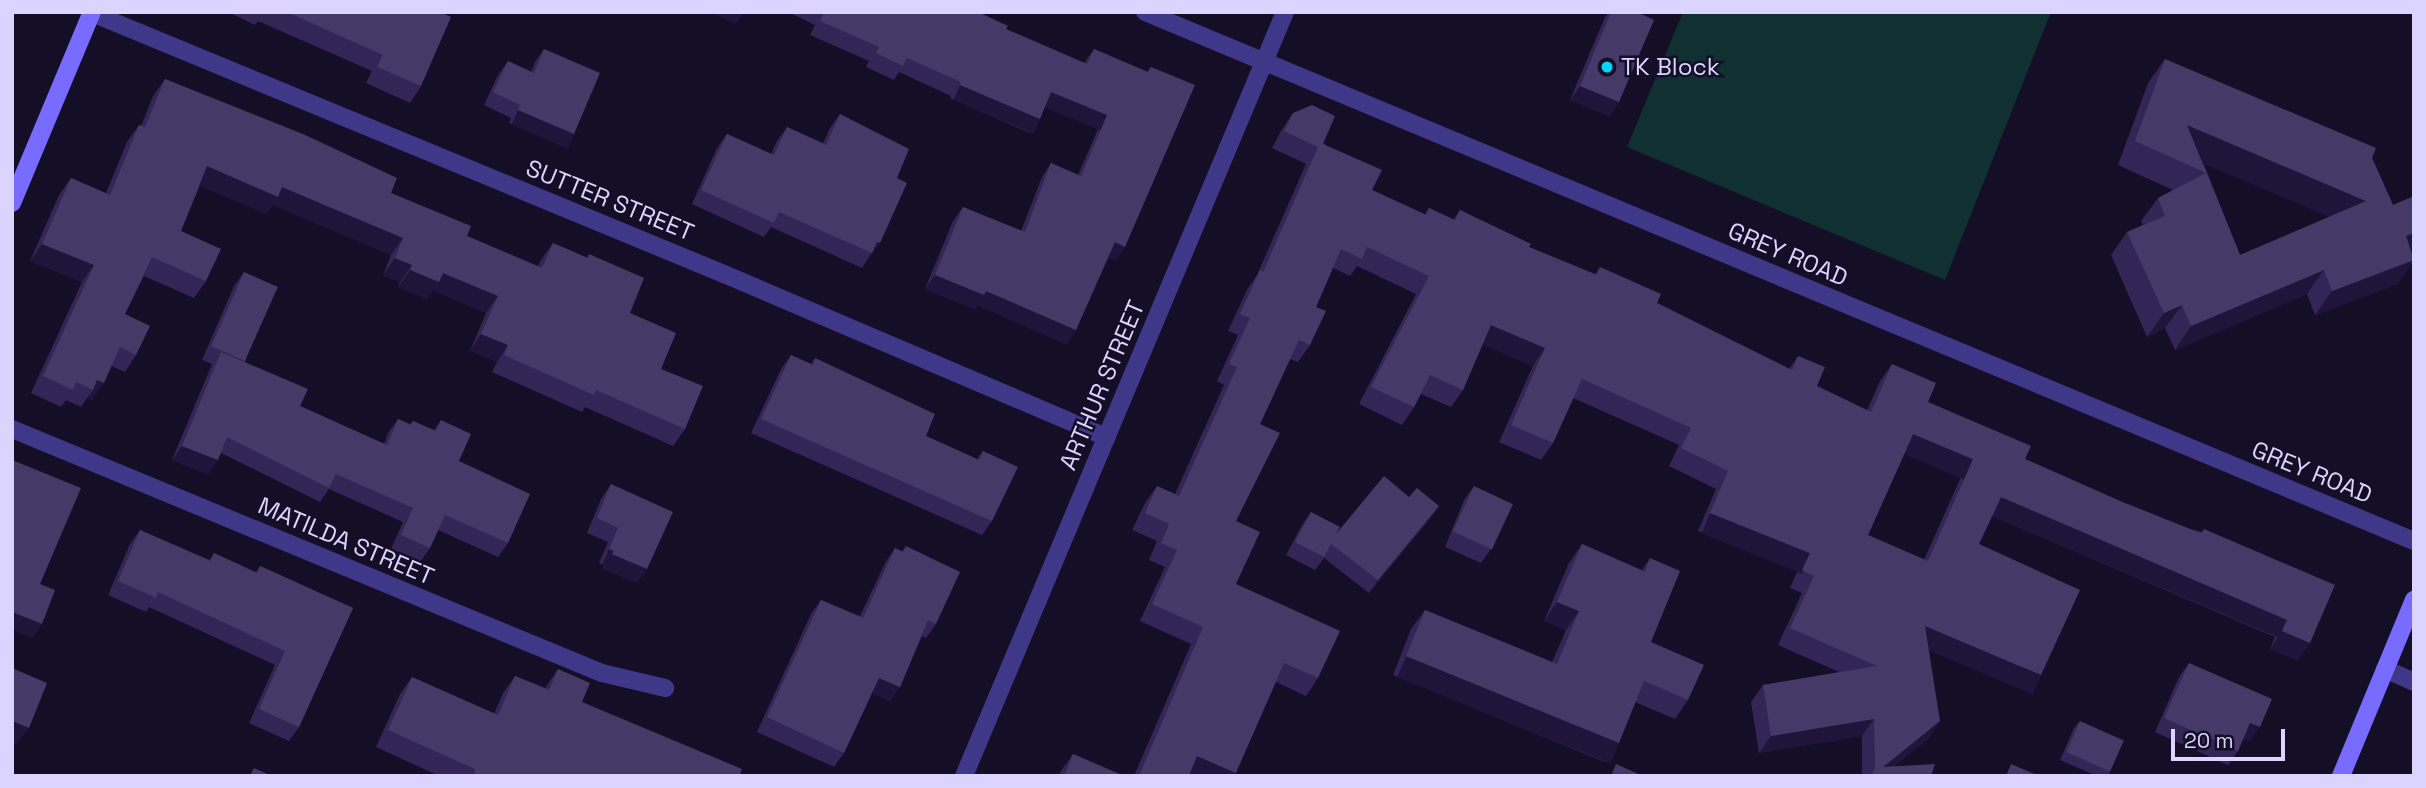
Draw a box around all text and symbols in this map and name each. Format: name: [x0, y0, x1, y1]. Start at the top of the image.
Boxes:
place label: TK Block: [1621, 53, 1720, 81]
marker: TK Block: [1599, 59, 1615, 75]
street label: SUTTER STREET: [522, 153, 698, 247]
street label: GREY ROAD: [1724, 216, 1852, 292]
street label: ARTHUR STREET: [1053, 296, 1151, 474]
street label: GREY ROAD: [2248, 435, 2376, 509]
street label: MATILDA STREET: [254, 491, 438, 591]
scale bar: [2174, 714, 2288, 758]
text: 20 m: [2184, 727, 2234, 754]

